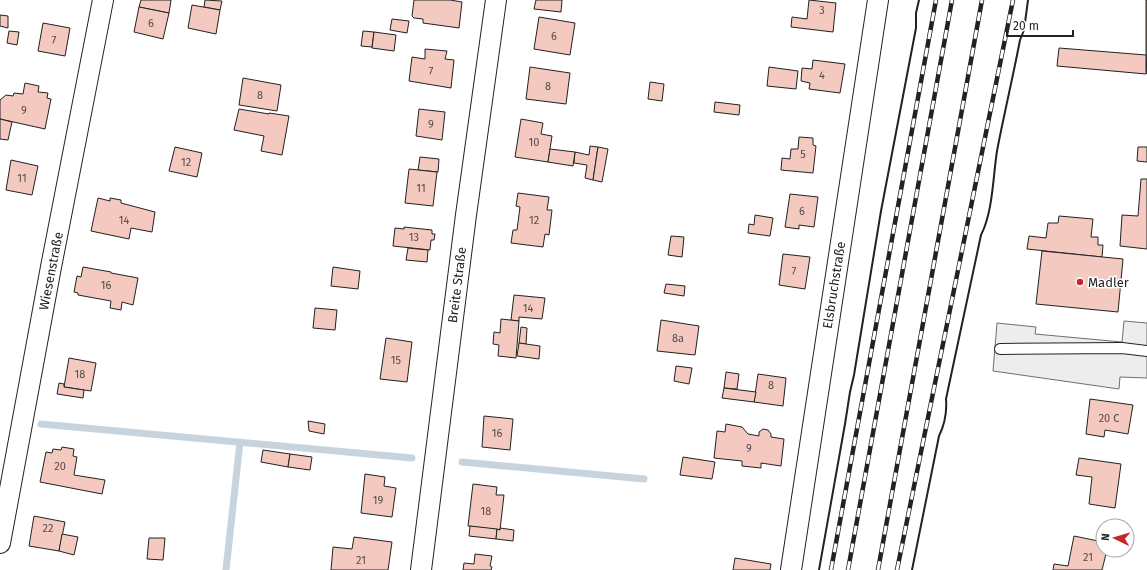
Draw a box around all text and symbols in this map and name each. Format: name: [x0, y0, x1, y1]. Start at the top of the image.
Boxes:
house number: 3: [819, 4, 825, 17]
scale bar: [1007, 12, 1073, 38]
house number: 6: [148, 17, 154, 30]
text: 20 m: [1013, 19, 1039, 33]
house number: 6: [551, 30, 557, 43]
house number: 7: [52, 34, 57, 47]
house number: 7: [429, 65, 434, 78]
house number: 4: [819, 69, 825, 82]
house number: 8: [545, 80, 551, 93]
house number: 8: [257, 89, 263, 102]
house number: 9: [21, 104, 27, 117]
house number: 9: [428, 118, 434, 131]
house number: 10: [529, 136, 539, 149]
house number: 5: [800, 148, 806, 161]
house number: 12: [181, 156, 191, 169]
house number: 11: [17, 172, 27, 185]
house number: 11: [416, 182, 426, 195]
house number: 6: [799, 205, 805, 218]
house number: 14: [119, 214, 129, 227]
house number: 12: [529, 214, 539, 227]
street label: Wiesenstraße: [36, 231, 66, 311]
house number: 13: [409, 231, 419, 244]
street label: Elsbruchstraße: [820, 240, 848, 330]
street label: Breite Straße: [445, 246, 469, 324]
house number: 7: [792, 265, 797, 278]
place label: Madler: [1088, 275, 1129, 290]
marker: Madler: [1075, 277, 1085, 287]
house number: 16: [101, 279, 111, 292]
house number: 14: [523, 302, 533, 315]
house number: 8a: [672, 332, 684, 345]
house number: 15: [391, 354, 402, 367]
house number: 18: [75, 368, 85, 381]
house number: 8: [768, 379, 774, 392]
house number: 20 C: [1099, 412, 1119, 425]
house number: 16: [492, 427, 502, 440]
house number: 9: [746, 442, 752, 455]
house number: 20: [54, 460, 66, 473]
house number: 19: [373, 494, 383, 507]
house number: 18: [481, 505, 491, 518]
north arrow: [1095, 518, 1135, 558]
house number: 22: [43, 522, 53, 535]
text: N: [1099, 533, 1112, 541]
house number: 21: [1083, 551, 1093, 564]
house number: 21: [356, 554, 366, 567]

